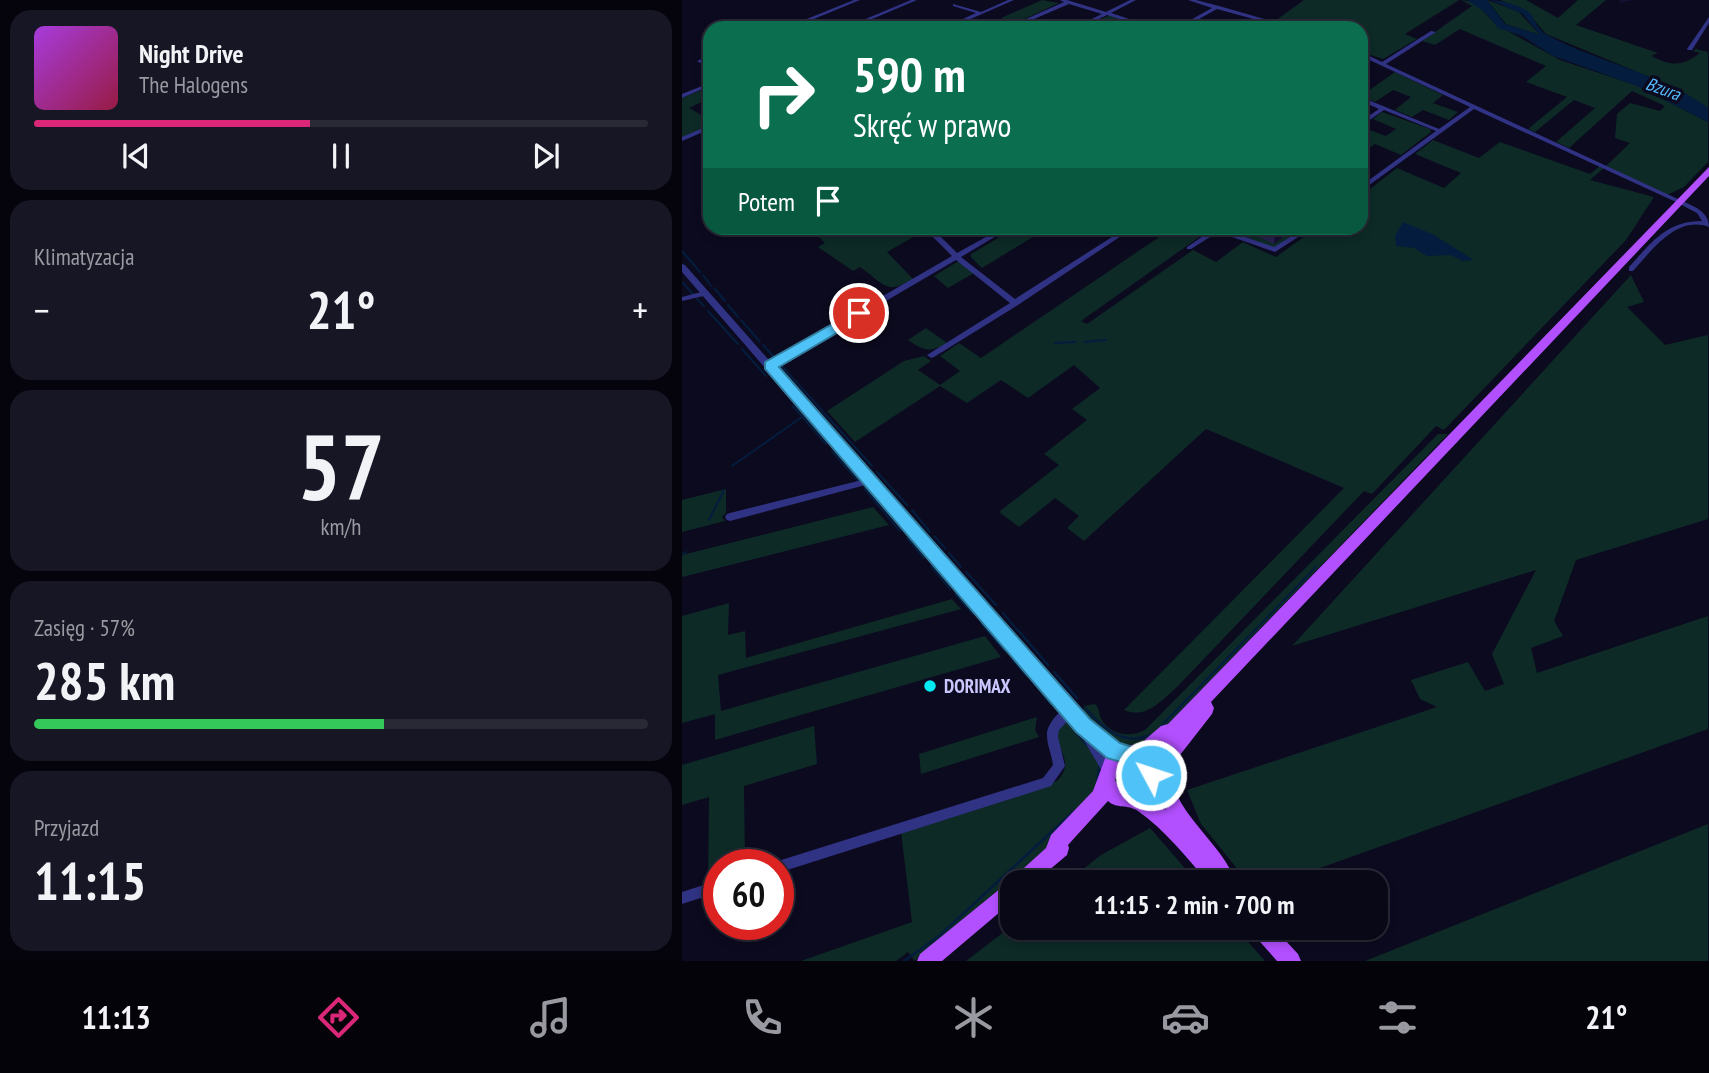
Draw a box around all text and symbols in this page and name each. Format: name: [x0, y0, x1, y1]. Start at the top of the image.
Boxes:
text: Night Drive: [139, 37, 244, 70]
text: 590 m: [853, 42, 966, 106]
icon: right: [738, 49, 829, 140]
text: The Halogens: [139, 70, 248, 99]
water label: Bzura: [1643, 72, 1684, 106]
text: Skręć w prawo: [853, 104, 1011, 146]
icon: previous: [117, 137, 155, 175]
icon: pause: [322, 137, 360, 175]
icon: next: [527, 137, 565, 175]
icon: arrive: [809, 182, 847, 220]
text: Potem: [738, 185, 795, 218]
text: Klimatyzacja: [34, 242, 134, 271]
text: 21°: [307, 276, 375, 343]
pin: [829, 283, 889, 343]
text: −: [34, 285, 50, 334]
text: +: [632, 285, 648, 334]
icon: arrive: [840, 294, 878, 332]
text: 57: [298, 407, 385, 525]
text: km/h: [321, 512, 361, 541]
text: Zasięg · 57%: [34, 613, 135, 642]
text: 285 km: [34, 647, 175, 714]
place label: DORIMAX: [944, 674, 1010, 698]
marker: DORIMAX: [922, 678, 938, 694]
position arrow: [1114, 738, 1188, 812]
text: Przyjazd: [34, 813, 99, 842]
text: 11:15: [34, 847, 146, 914]
speed limit sign: 60: [703, 849, 794, 940]
text: 11:15 · 2 min · 700 m: [1094, 888, 1294, 921]
icon: directions: [314, 993, 363, 1042]
icon: music: [526, 993, 575, 1042]
icon: phone: [738, 993, 787, 1042]
icon: climate: [949, 993, 998, 1042]
icon: car: [1161, 993, 1210, 1042]
icon: filters: [1373, 993, 1422, 1042]
text: 11:13: [81, 996, 151, 1038]
text: 21°: [1585, 996, 1628, 1038]

